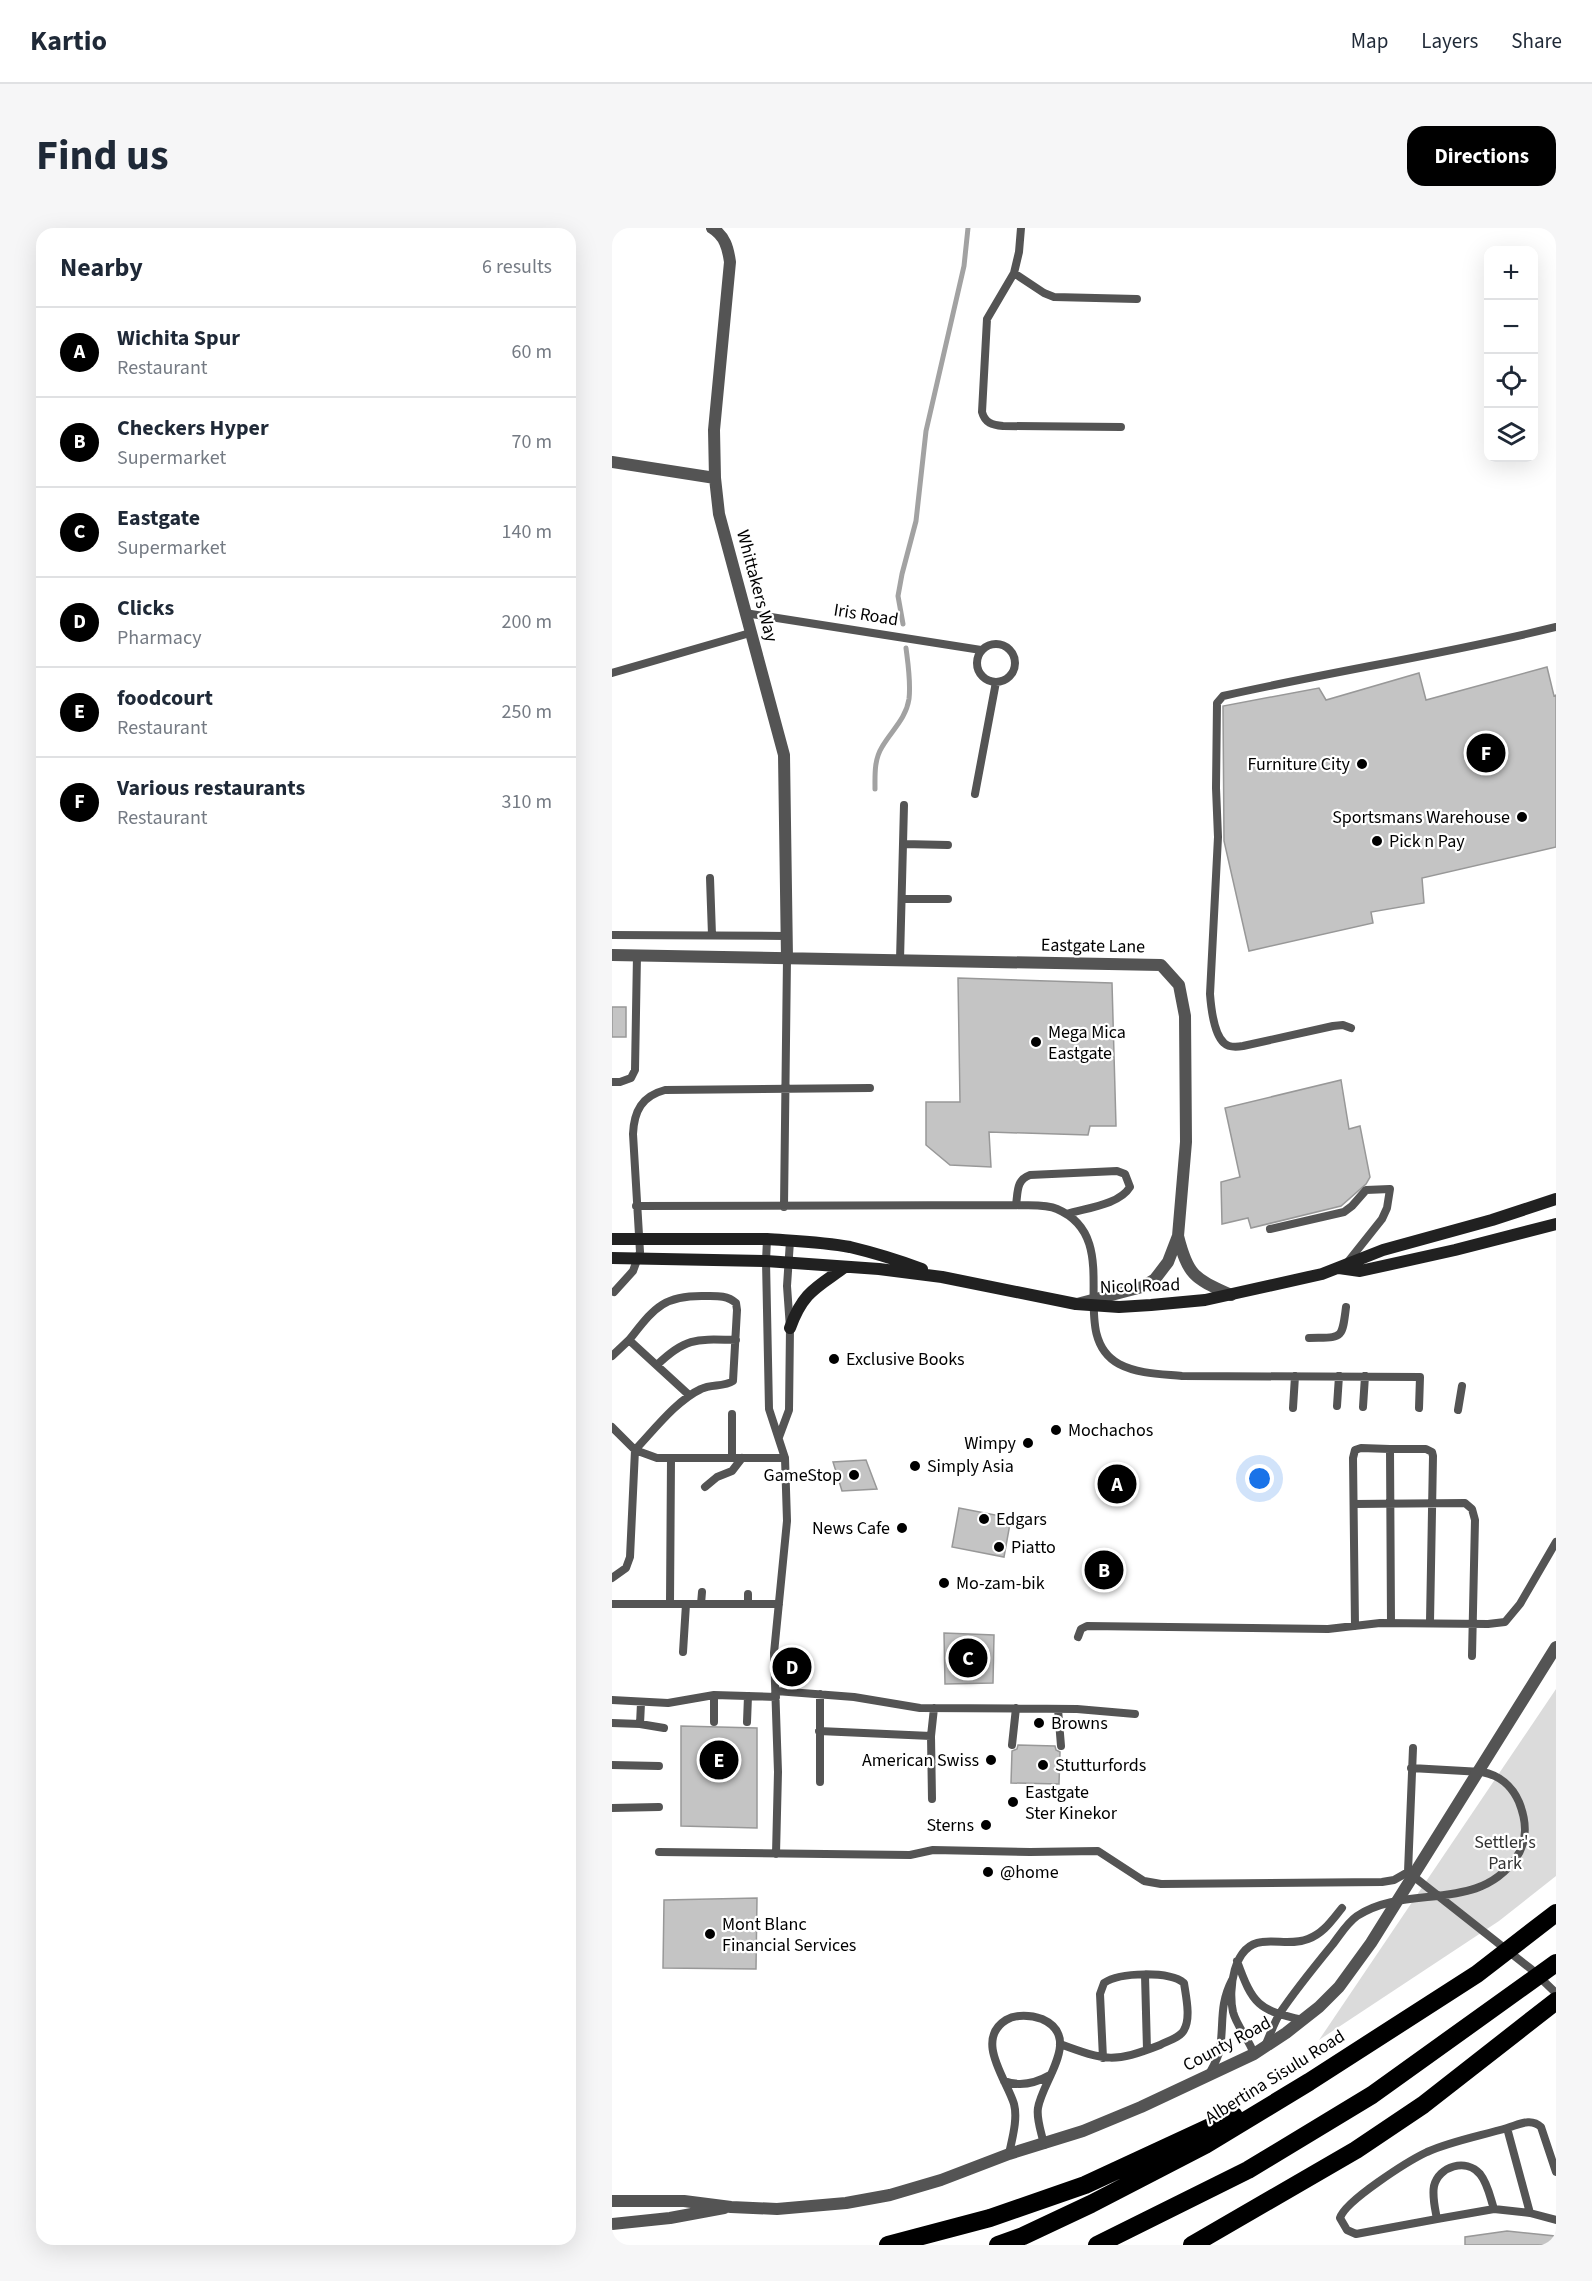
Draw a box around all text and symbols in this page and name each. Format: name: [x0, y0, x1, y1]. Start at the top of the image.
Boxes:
text: Kartio: [30, 21, 107, 61]
text: Map: [1351, 26, 1388, 56]
text: Layers: [1421, 26, 1478, 56]
text: Share: [1511, 26, 1562, 56]
text: Find us: [36, 126, 169, 186]
button: Directions: [1407, 126, 1556, 186]
map controls: [1484, 246, 1538, 462]
button: +: [1484, 246, 1538, 300]
text: Nearby: [60, 249, 143, 286]
text: 6 results: [482, 253, 552, 281]
button: −: [1484, 300, 1538, 354]
text: Wichita Spur: [117, 322, 240, 354]
text: A: [74, 338, 85, 366]
text: 60 m: [512, 338, 552, 366]
text: Restaurant: [117, 354, 208, 382]
button: locate: [1484, 354, 1538, 408]
button: layers: [1484, 408, 1538, 462]
text: Checkers Hyper: [117, 412, 269, 444]
text: B: [73, 428, 86, 456]
text: 70 m: [512, 428, 552, 456]
text: Supermarket: [117, 444, 226, 472]
text: Eastgate: [117, 502, 200, 534]
text: C: [74, 518, 85, 546]
text: 140 m: [502, 518, 552, 546]
street label: Whittakers Way: [730, 527, 784, 645]
text: Supermarket: [117, 534, 226, 562]
text: Clicks: [117, 592, 174, 624]
street label: Iris Road: [832, 598, 900, 632]
text: D: [73, 608, 86, 636]
text: 200 m: [502, 608, 552, 636]
text: Pharmacy: [117, 624, 201, 652]
text: foodcourt: [117, 682, 213, 714]
text: E: [74, 698, 85, 726]
text: 250 m: [502, 698, 552, 726]
text: Restaurant: [117, 714, 208, 742]
pin: F: [1466, 730, 1506, 776]
place label: Furniture City: [1247, 752, 1351, 777]
marker: Furniture City: [1355, 757, 1369, 771]
text: Various restaurants: [117, 772, 305, 804]
text: F: [74, 788, 85, 816]
text: 310 m: [502, 788, 552, 816]
text: Restaurant: [117, 804, 208, 832]
place label: Sportsmans Warehouse: [1332, 805, 1510, 830]
marker: Sportsmans Warehouse: [1515, 810, 1529, 824]
place label: Pick n Pay: [1389, 829, 1465, 854]
marker: Pick n Pay: [1370, 834, 1384, 848]
street label: Eastgate Lane: [1041, 933, 1145, 959]
place label: Mega Mica Eastgate: [1048, 1020, 1126, 1066]
marker: Mega Mica Eastgate: [1029, 1035, 1043, 1049]
street label: Nicol Road: [1099, 1272, 1181, 1300]
place label: Exclusive Books: [846, 1347, 965, 1372]
marker: Exclusive Books: [827, 1352, 841, 1366]
place label: Mochachos: [1068, 1418, 1153, 1443]
marker: Mochachos: [1049, 1423, 1063, 1437]
place label: Wimpy: [964, 1431, 1017, 1456]
marker: Wimpy: [1021, 1436, 1035, 1450]
place label: Simply Asia: [927, 1454, 1014, 1479]
marker: Simply Asia: [908, 1459, 922, 1473]
pin: A: [1098, 1462, 1136, 1506]
place label: GameStop: [764, 1463, 842, 1488]
your location: [1245, 1464, 1274, 1493]
marker: GameStop: [847, 1468, 861, 1482]
place label: Edgars: [996, 1507, 1047, 1532]
marker: Edgars: [977, 1512, 991, 1526]
place label: News Cafe: [812, 1516, 890, 1541]
marker: News Cafe: [895, 1521, 909, 1535]
place label: Piatto: [1011, 1535, 1056, 1560]
marker: Piatto: [992, 1540, 1006, 1554]
pin: B: [1084, 1548, 1124, 1592]
place label: Mo-zam-bik: [956, 1571, 1045, 1596]
marker: Mo-zam-bik: [937, 1576, 951, 1590]
pin: C: [948, 1636, 988, 1680]
pin: D: [772, 1644, 812, 1690]
place label: Browns: [1051, 1711, 1108, 1736]
marker: Browns: [1032, 1716, 1046, 1730]
pin: E: [700, 1738, 738, 1783]
place label: American Swiss: [862, 1748, 979, 1773]
marker: American Swiss: [984, 1753, 998, 1767]
place label: Stutturfords: [1055, 1753, 1146, 1778]
marker: Stutturfords: [1036, 1758, 1050, 1772]
place label: Eastgate Ster Kinekor: [1025, 1780, 1118, 1826]
marker: Eastgate Ster Kinekor: [1006, 1795, 1020, 1809]
place label: Sterns: [926, 1813, 974, 1838]
marker: Sterns: [979, 1818, 993, 1832]
park label: Settler's Park: [1474, 1830, 1536, 1876]
place label: @home: [1000, 1860, 1059, 1885]
marker: @home: [981, 1865, 995, 1879]
place label: Mont Blanc Financial Services: [722, 1912, 856, 1958]
marker: Mont Blanc Financial Services: [703, 1927, 717, 1941]
street label: County Road: [1179, 2010, 1275, 2078]
street label: Albertina Sisulu Road: [1200, 2024, 1350, 2130]

